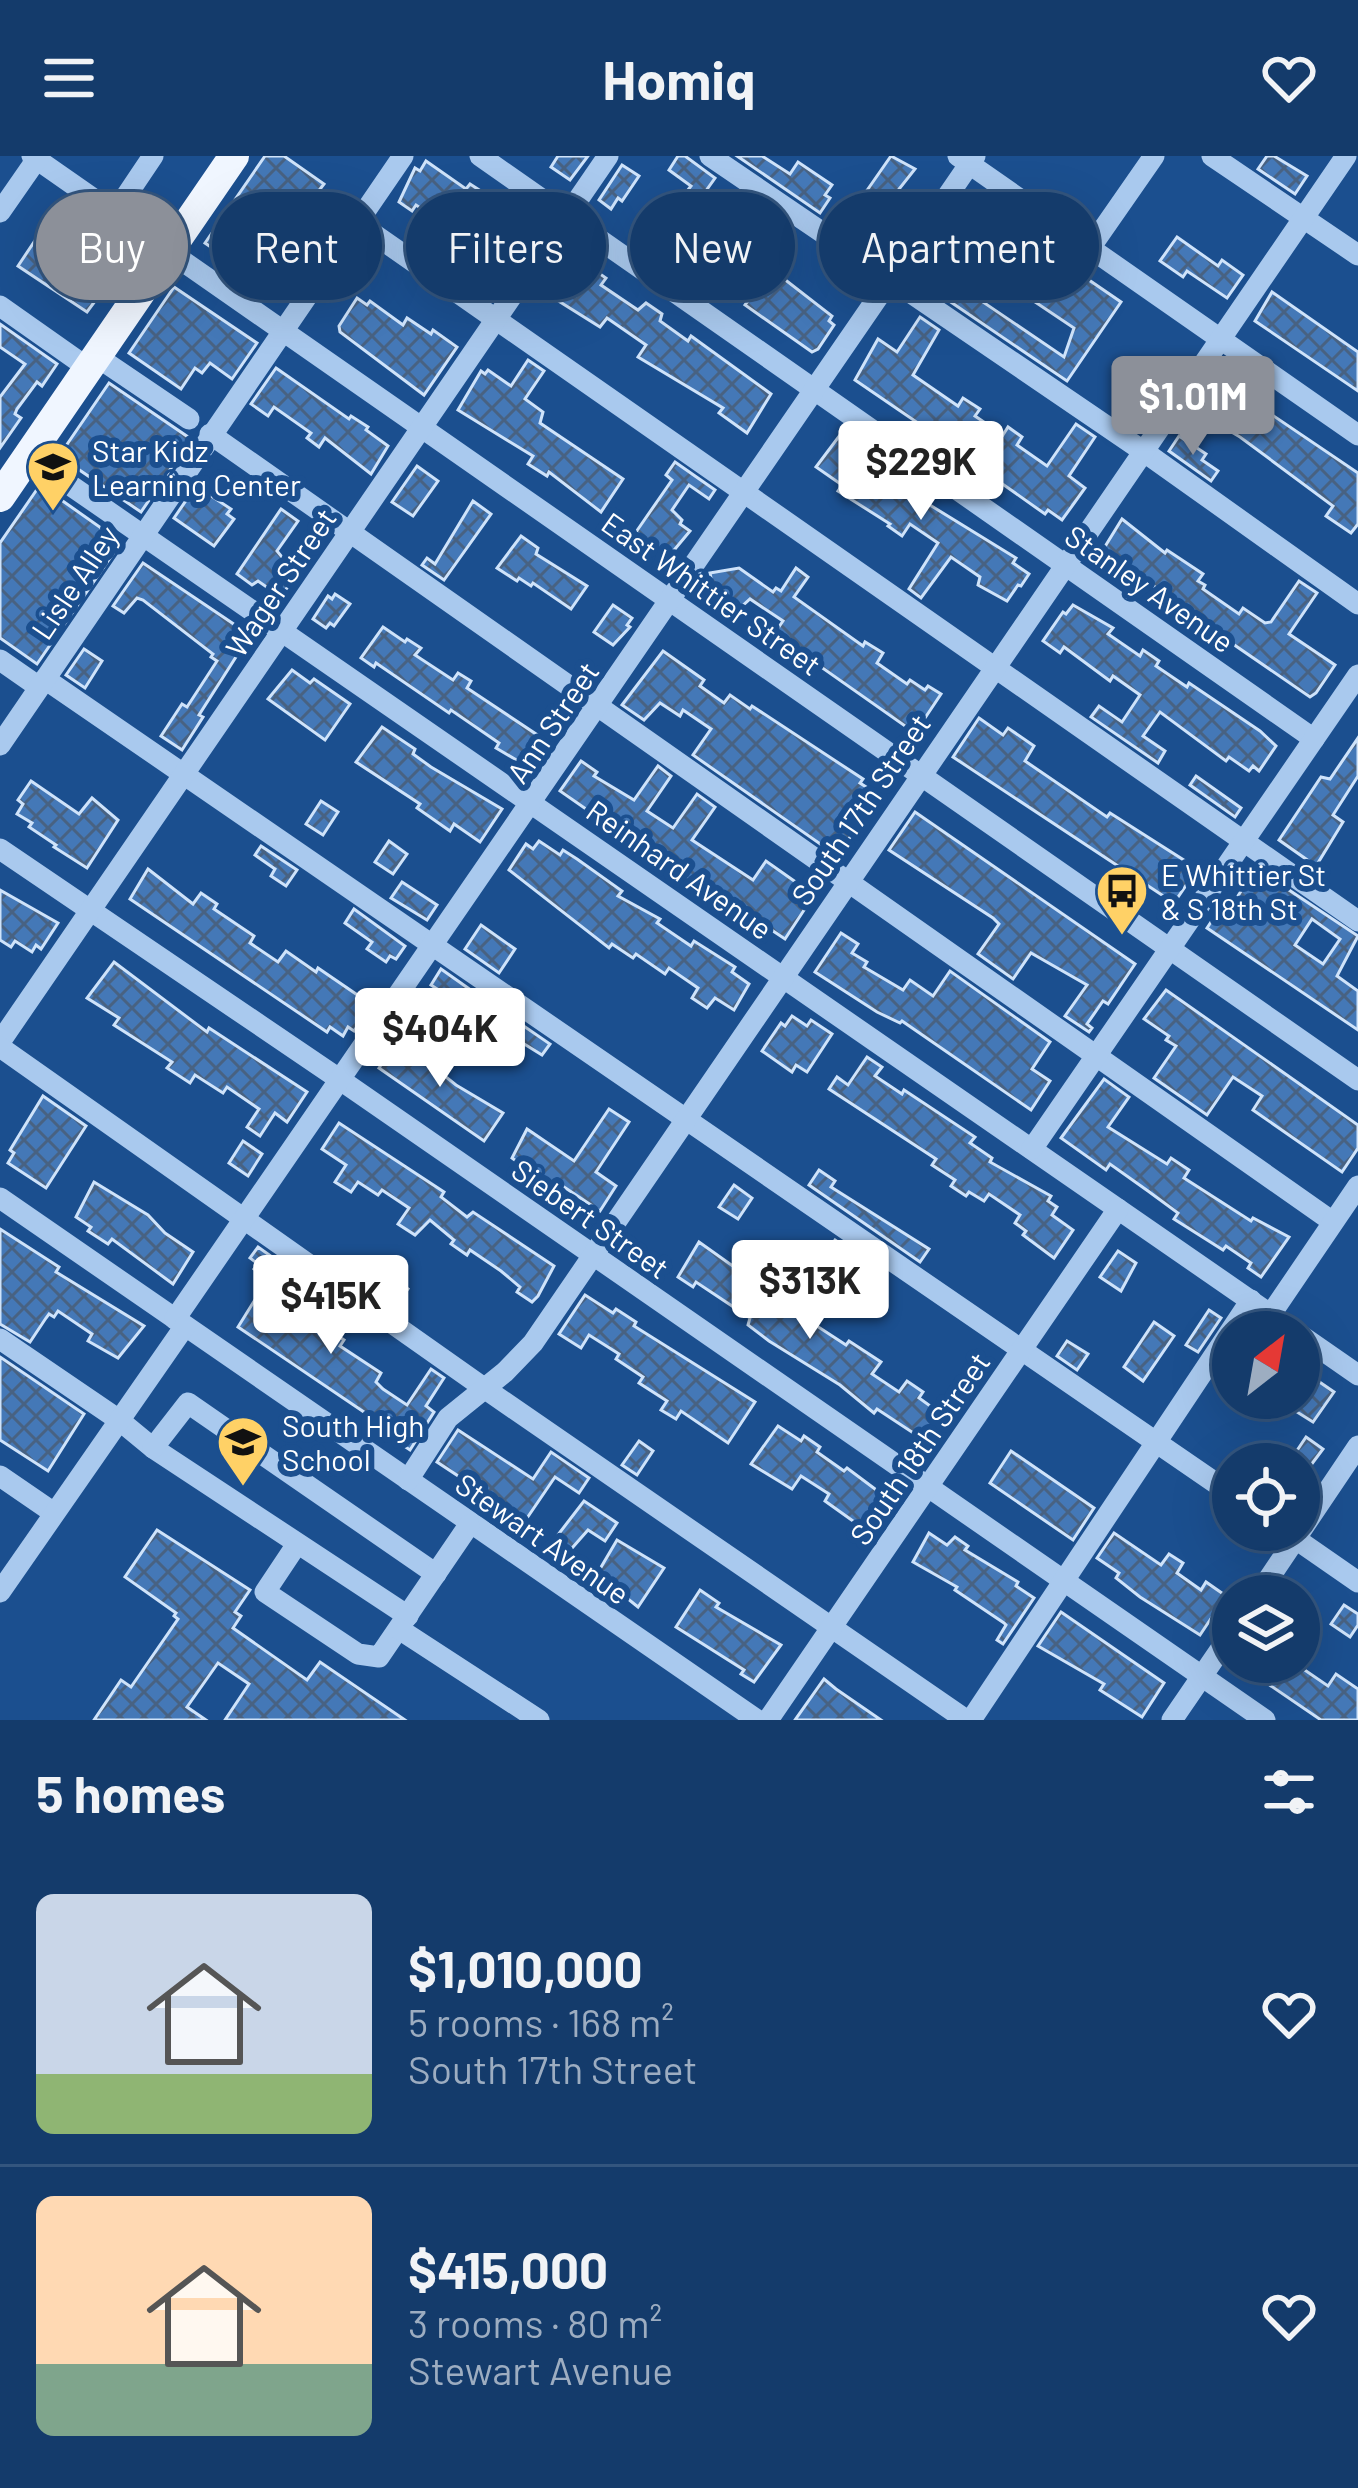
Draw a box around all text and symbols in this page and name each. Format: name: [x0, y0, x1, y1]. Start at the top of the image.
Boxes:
icon: menu: [36, 45, 102, 111]
icon: heart: [1256, 45, 1322, 111]
text: Homiq: [602, 46, 756, 111]
chip: Buy: [36, 192, 188, 300]
chip: Rent: [212, 192, 382, 300]
chip: Filters: [406, 192, 606, 300]
chip: New: [630, 192, 795, 300]
chip: Apartment: [819, 192, 1099, 300]
pin: $1.01M: [1095, 356, 1291, 458]
text: $1.01M: [1138, 371, 1248, 418]
pin: $229K: [837, 421, 1005, 523]
place label: Star Kidz Learning Center: [92, 432, 301, 502]
text: $229K: [865, 436, 977, 483]
school or university icon: Star Kidz Learning Center: [25, 439, 81, 513]
street label: Wager Street: [217, 501, 343, 663]
street label: East Whittier Street: [595, 504, 829, 682]
street label: Stanley Avenue: [1059, 517, 1241, 659]
street label: Lisle Alley: [23, 518, 125, 646]
street label: Ann Street: [498, 655, 606, 789]
street label: South 17th Street: [783, 707, 937, 911]
street label: Reinhard Avenue: [580, 792, 780, 946]
place label: E Whittier St & S 18th St: [1161, 856, 1326, 926]
bus stop icon: E Whittier St & S 18th St: [1094, 863, 1150, 937]
pin: $404K: [356, 988, 524, 1090]
text: $404K: [382, 1003, 498, 1050]
street label: Siebert Street: [506, 1151, 676, 1285]
pin: $313K: [726, 1240, 894, 1342]
pin: $415K: [247, 1255, 415, 1357]
text: $313K: [759, 1255, 861, 1302]
text: $415K: [280, 1270, 382, 1317]
north arrow: [1212, 1311, 1320, 1419]
map controls: [1212, 1311, 1320, 1683]
street label: South 18th Street: [841, 1345, 997, 1551]
place label: South High School: [282, 1407, 425, 1477]
school or university icon: South High School: [215, 1414, 271, 1488]
button: locate: [1212, 1443, 1320, 1551]
street label: Stewart Avenue: [449, 1465, 637, 1611]
button: layers: [1212, 1575, 1320, 1683]
icon: filters: [1256, 1759, 1322, 1825]
text: 5 homes: [36, 1762, 225, 1823]
text: $1,010,000: [408, 1937, 642, 1998]
icon: home: [132, 1942, 276, 2086]
icon: heart: [1256, 1981, 1322, 2047]
text: 5 rooms · 168 m²: [408, 1998, 674, 2045]
text: South 17th Street: [408, 2045, 698, 2092]
text: $415,000: [408, 2238, 608, 2299]
icon: home: [132, 2244, 276, 2388]
icon: heart: [1256, 2283, 1322, 2349]
text: 3 rooms · 80 m²: [408, 2299, 662, 2346]
text: Stewart Avenue: [408, 2346, 673, 2393]

